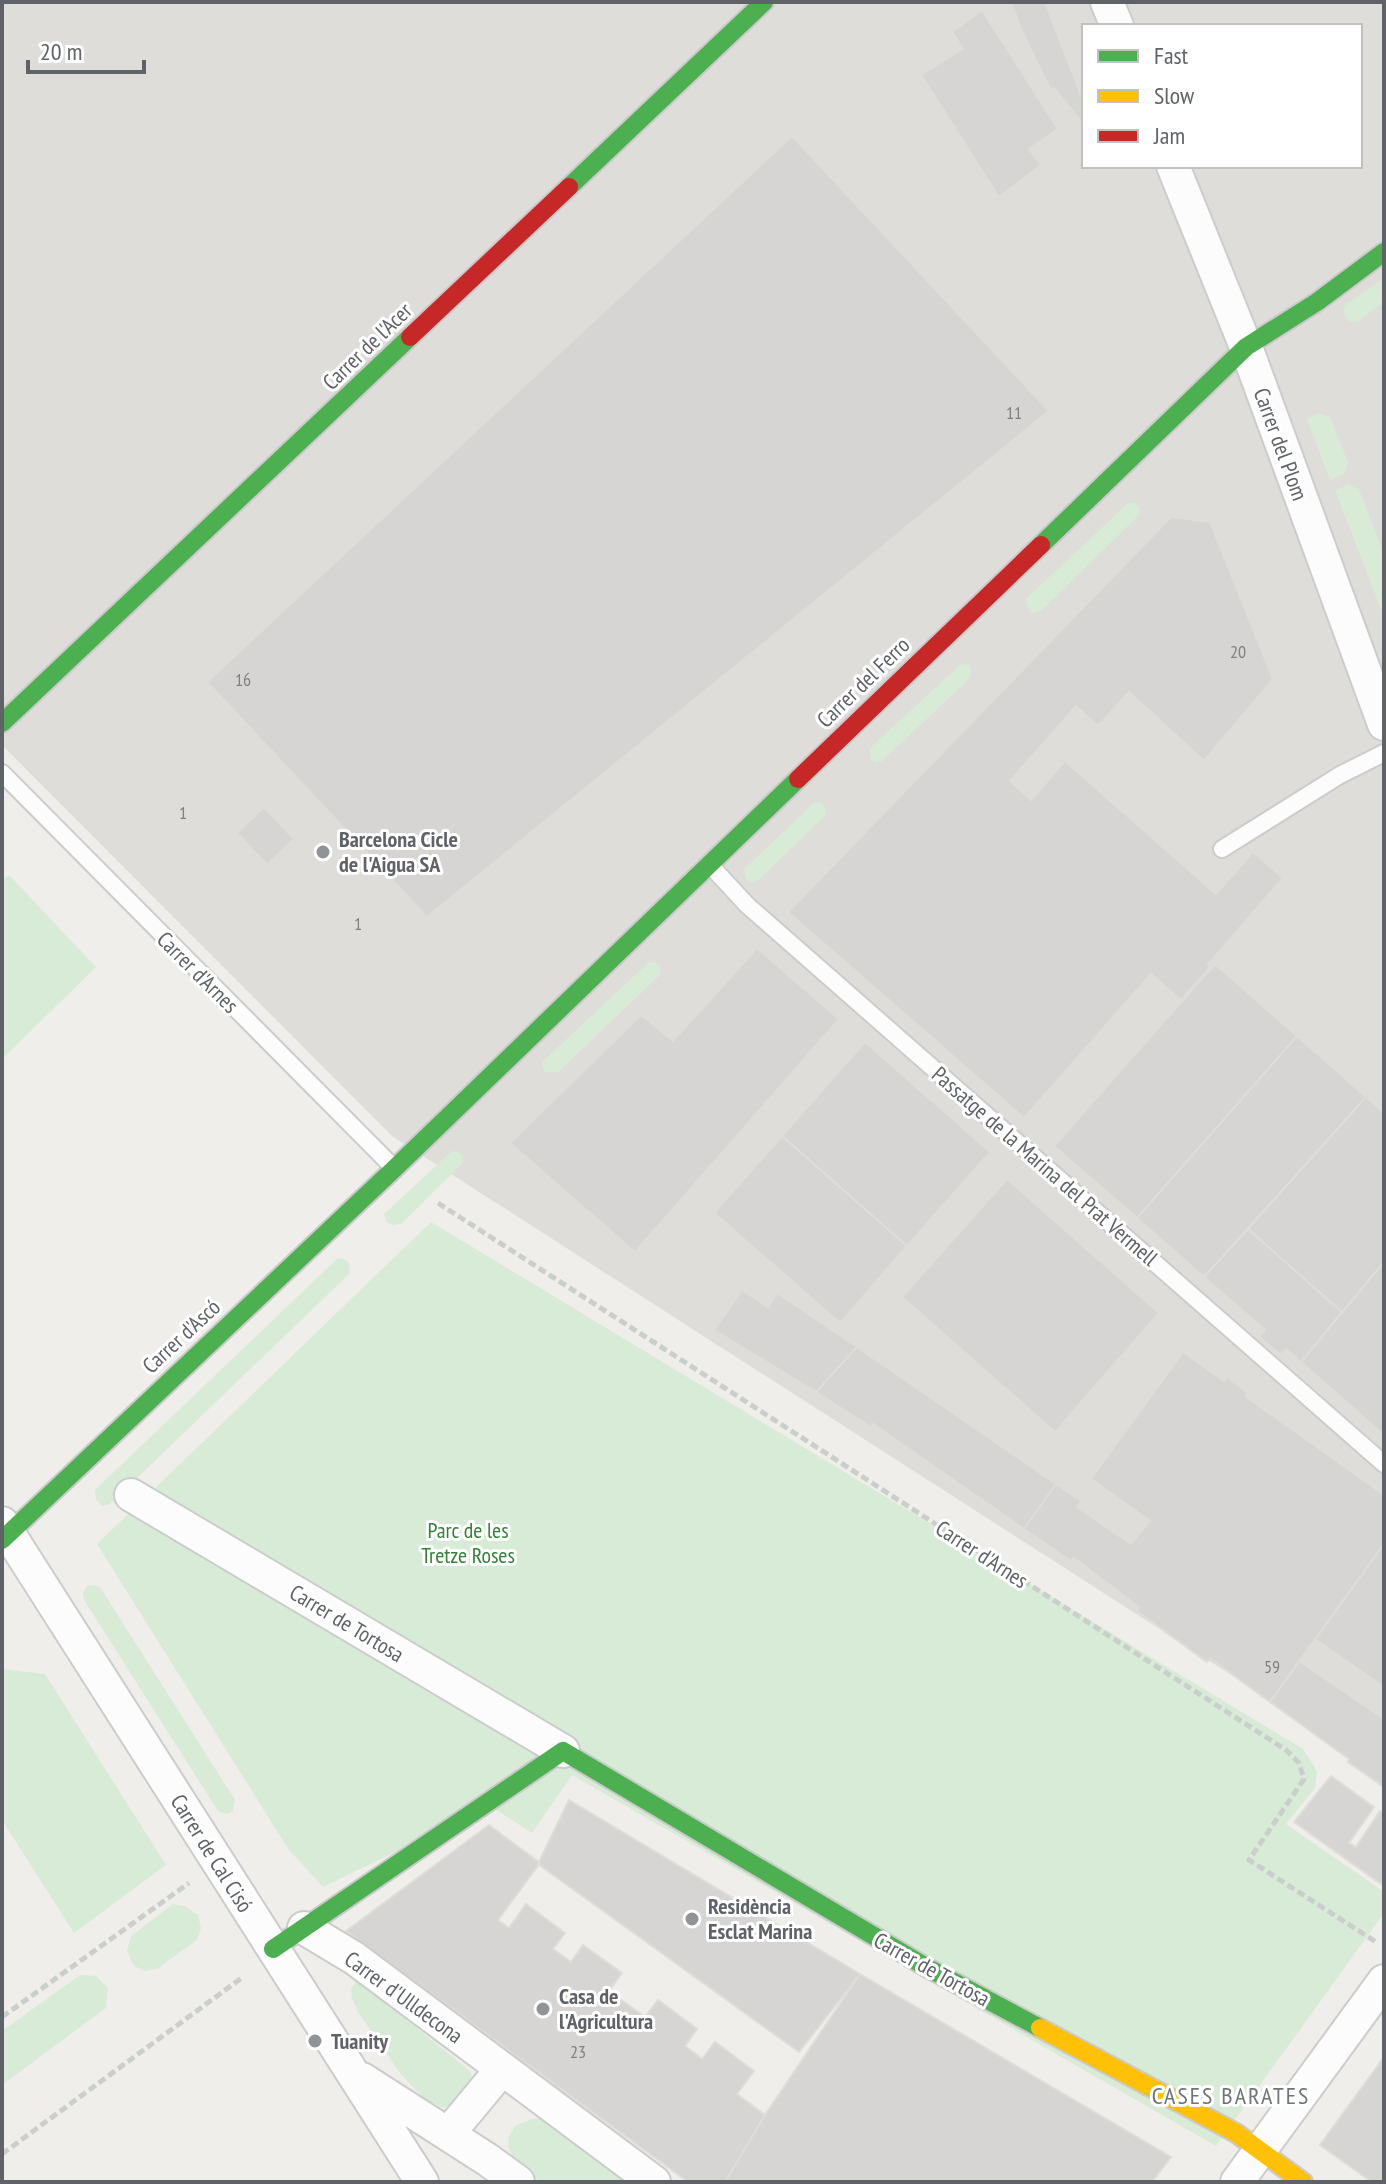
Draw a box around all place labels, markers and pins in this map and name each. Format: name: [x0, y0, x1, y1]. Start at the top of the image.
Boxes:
place label: Barcelona Cicle de l'Aigua SA: [339, 825, 458, 878]
marker: Barcelona Cicle de l'Aigua SA: [314, 843, 332, 861]
place label: Residència Esclat Marina: [708, 1892, 812, 1945]
marker: Residència Esclat Marina: [683, 1910, 701, 1928]
place label: Casa de l'Agricultura: [559, 1982, 653, 2035]
marker: Casa de l'Agricultura: [534, 2000, 552, 2018]
place label: Tuanity: [331, 2027, 389, 2055]
marker: Tuanity: [306, 2032, 324, 2050]

